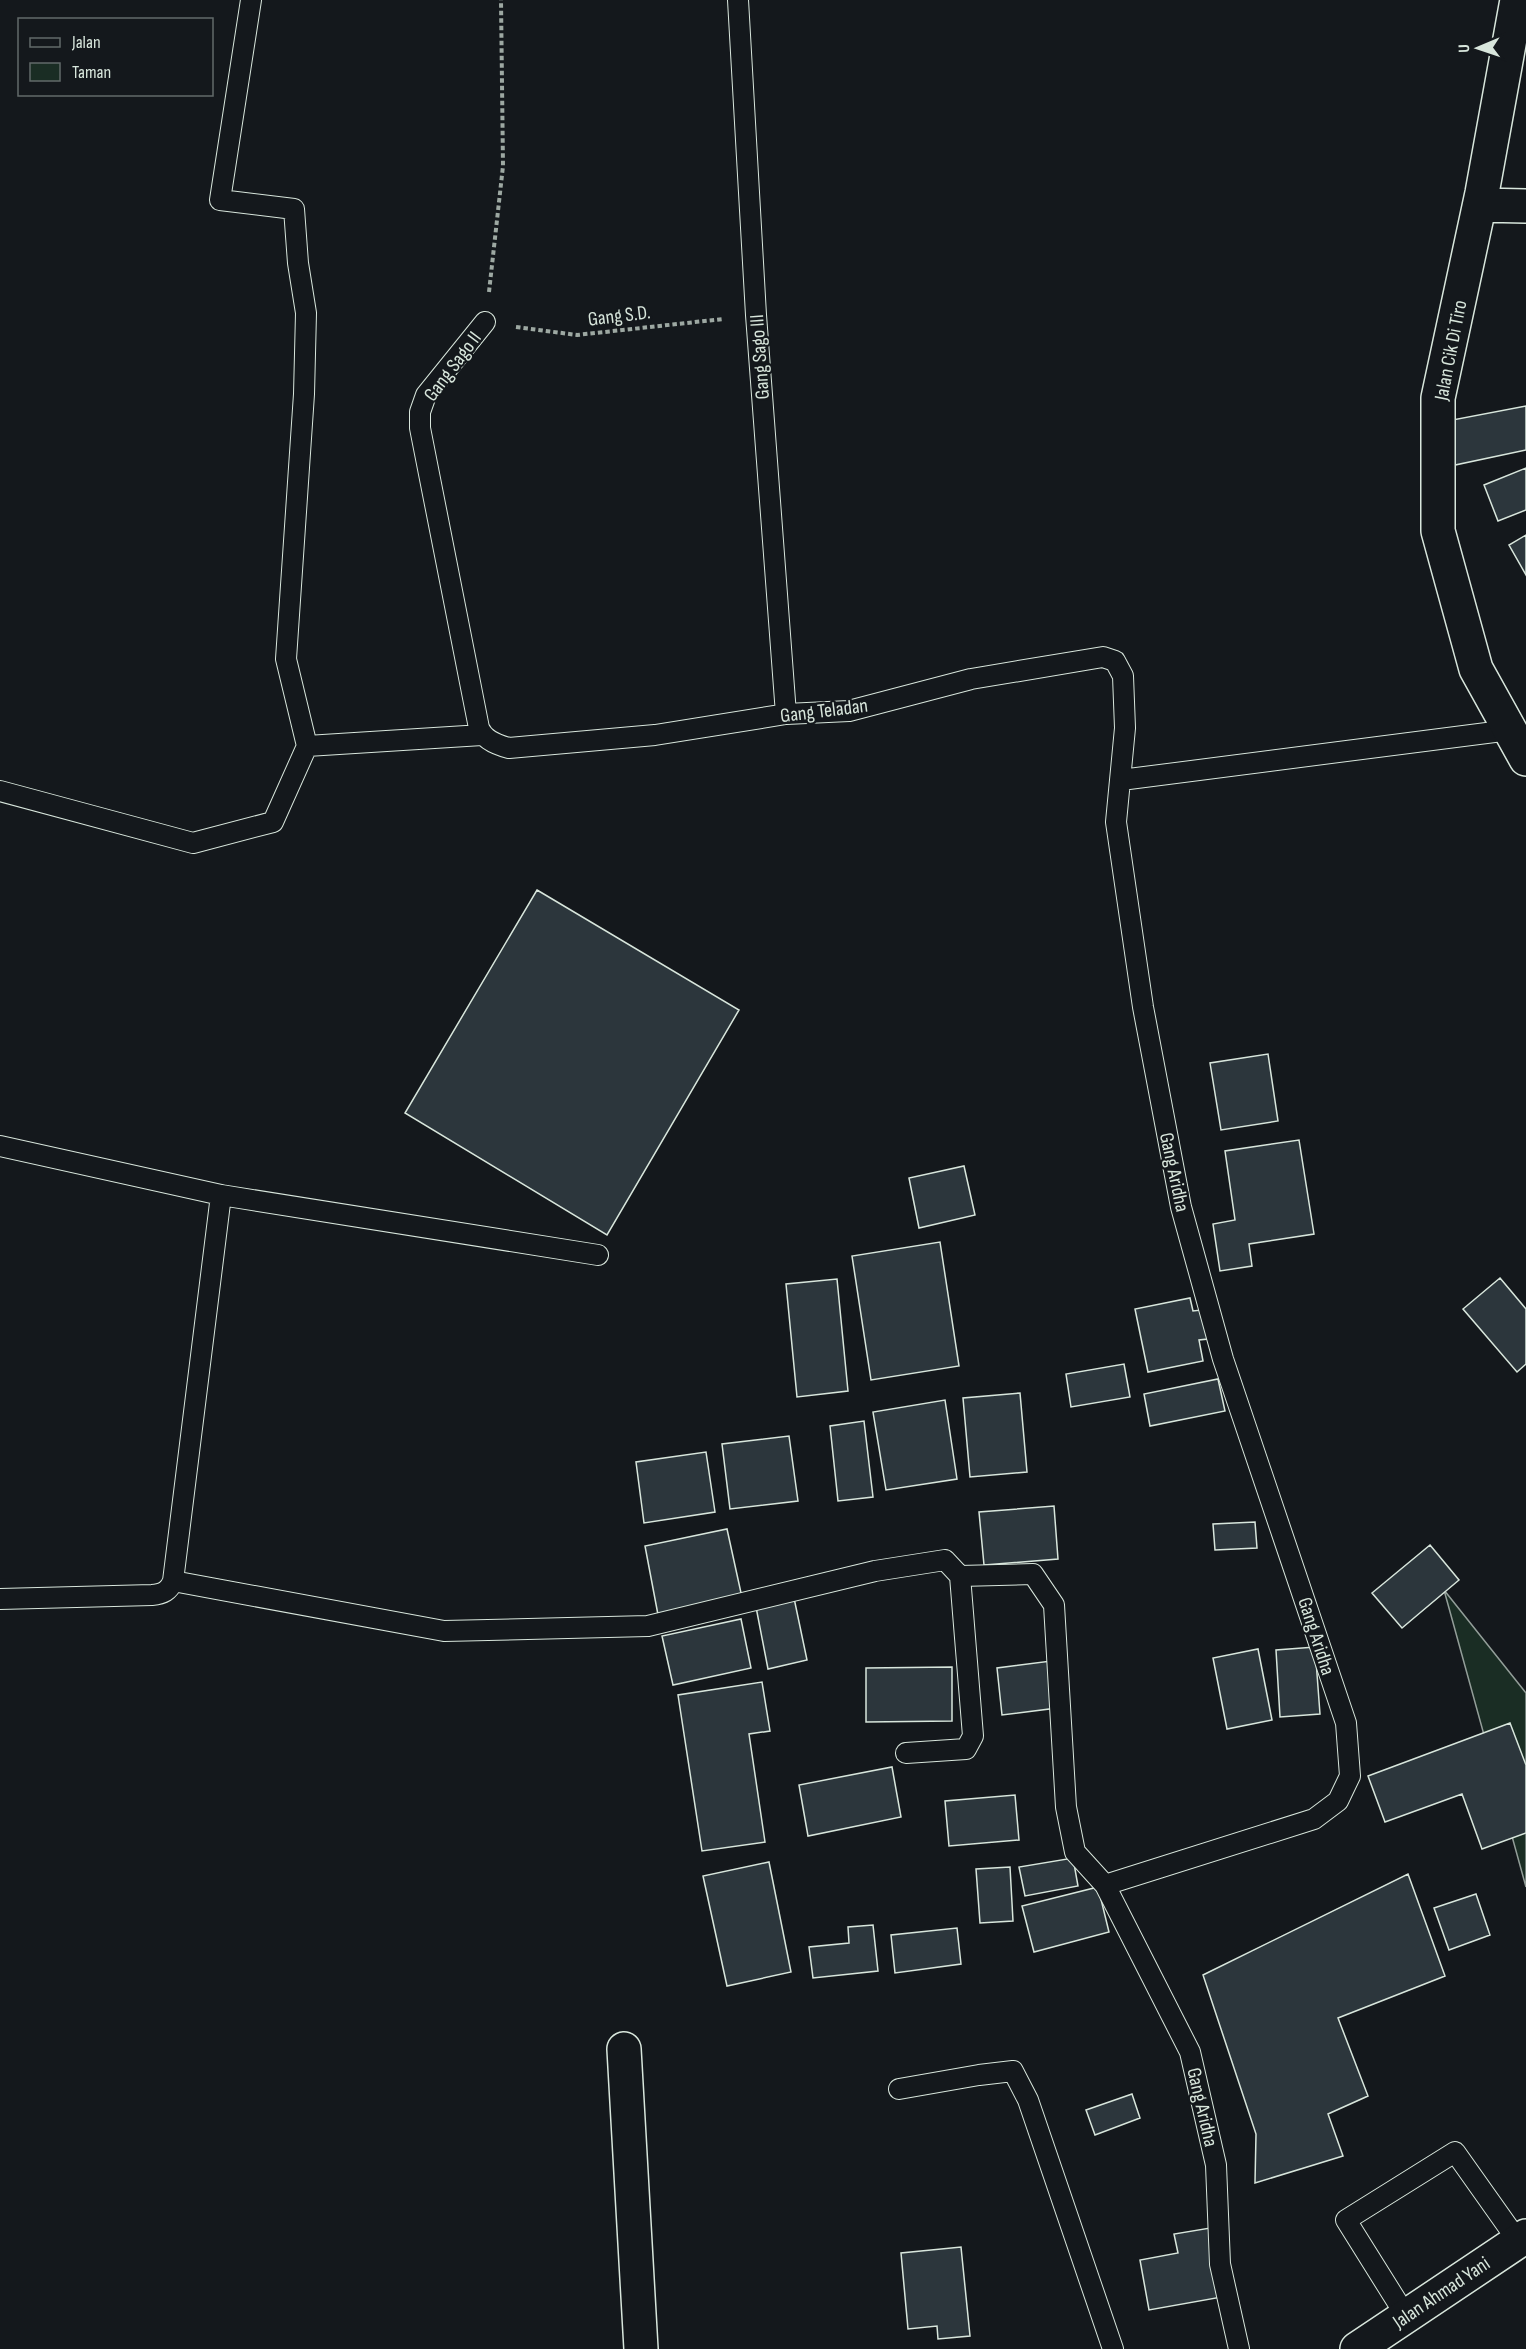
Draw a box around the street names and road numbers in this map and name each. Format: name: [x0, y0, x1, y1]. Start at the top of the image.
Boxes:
street label: Jalan Cik Di Tiro: [1429, 298, 1472, 403]
street label: Gang S.D.: [587, 300, 652, 332]
street label: Gang Sago III: [745, 314, 775, 400]
street label: Gang Sago II: [419, 327, 487, 406]
street label: Gang Teladan: [779, 694, 869, 728]
street label: Gang Aridha: [1154, 1130, 1194, 1214]
street label: Gang Aridha: [1292, 1594, 1340, 1678]
street label: Gang Aridha: [1181, 2065, 1223, 2149]
street label: Jalan Ahmad Yani: [1388, 2252, 1495, 2335]

